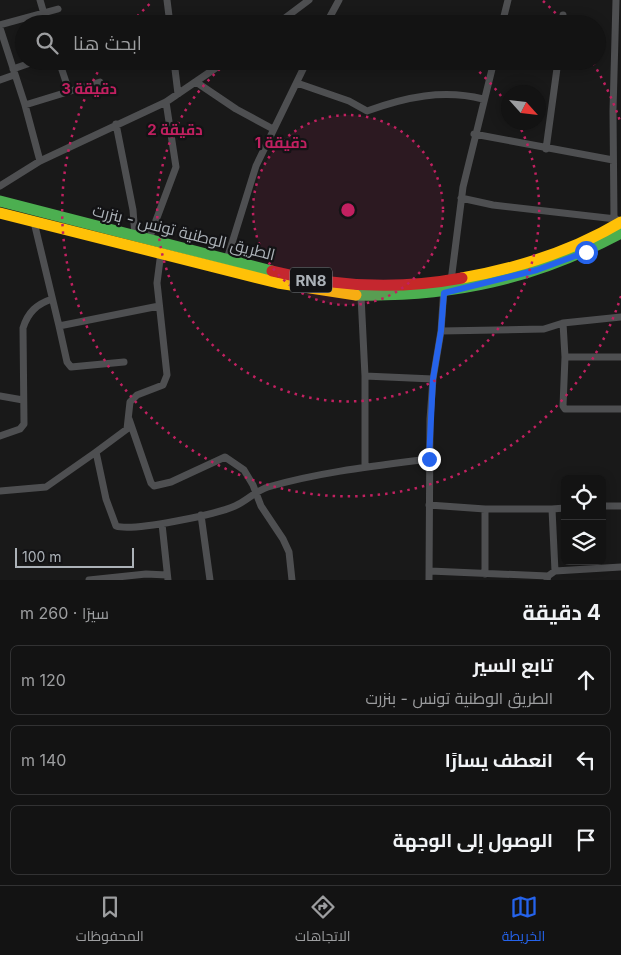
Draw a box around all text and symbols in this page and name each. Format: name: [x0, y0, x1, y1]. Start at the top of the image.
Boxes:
search box: [15, 15, 606, 70]
icon: search: [33, 29, 61, 57]
text: ابحث هنا: [73, 32, 142, 55]
text: 3 دقيقة: [61, 79, 117, 98]
north arrow: [501, 85, 546, 130]
text: 2 دقيقة: [147, 120, 203, 139]
text: 1 دقيقة: [255, 133, 307, 152]
street label: الطريق الوطنية تونس - بنزرت: [90, 200, 277, 265]
centre of rings: [339, 201, 357, 219]
route start: [575, 241, 598, 264]
road number: RN8: [290, 268, 332, 292]
route end: [418, 448, 441, 471]
map controls: [561, 475, 606, 565]
button: locate: [561, 475, 606, 520]
button: layers: [561, 520, 606, 565]
scale bar: [15, 545, 134, 568]
text: 100 m: [22, 548, 62, 565]
text: 4 دقيقة: [522, 600, 601, 625]
text: سيرًا · 260 m: [20, 603, 109, 623]
text: تابع السير: [473, 654, 553, 677]
icon: ahead: [572, 666, 600, 694]
text: 120 m: [21, 670, 66, 690]
text: الطريق الوطنية تونس - بنزرت: [365, 688, 553, 708]
icon: left: [572, 746, 600, 774]
text: انعطف يسارًا: [445, 749, 553, 772]
text: 140 m: [21, 750, 66, 770]
icon: arrive: [572, 826, 600, 854]
text: الوصول إلى الوجهة: [393, 829, 553, 852]
tab: المحفوظات: [76, 893, 144, 949]
tab: الاتجاهات: [295, 893, 350, 949]
tab: الخريطة: [502, 893, 545, 949]

